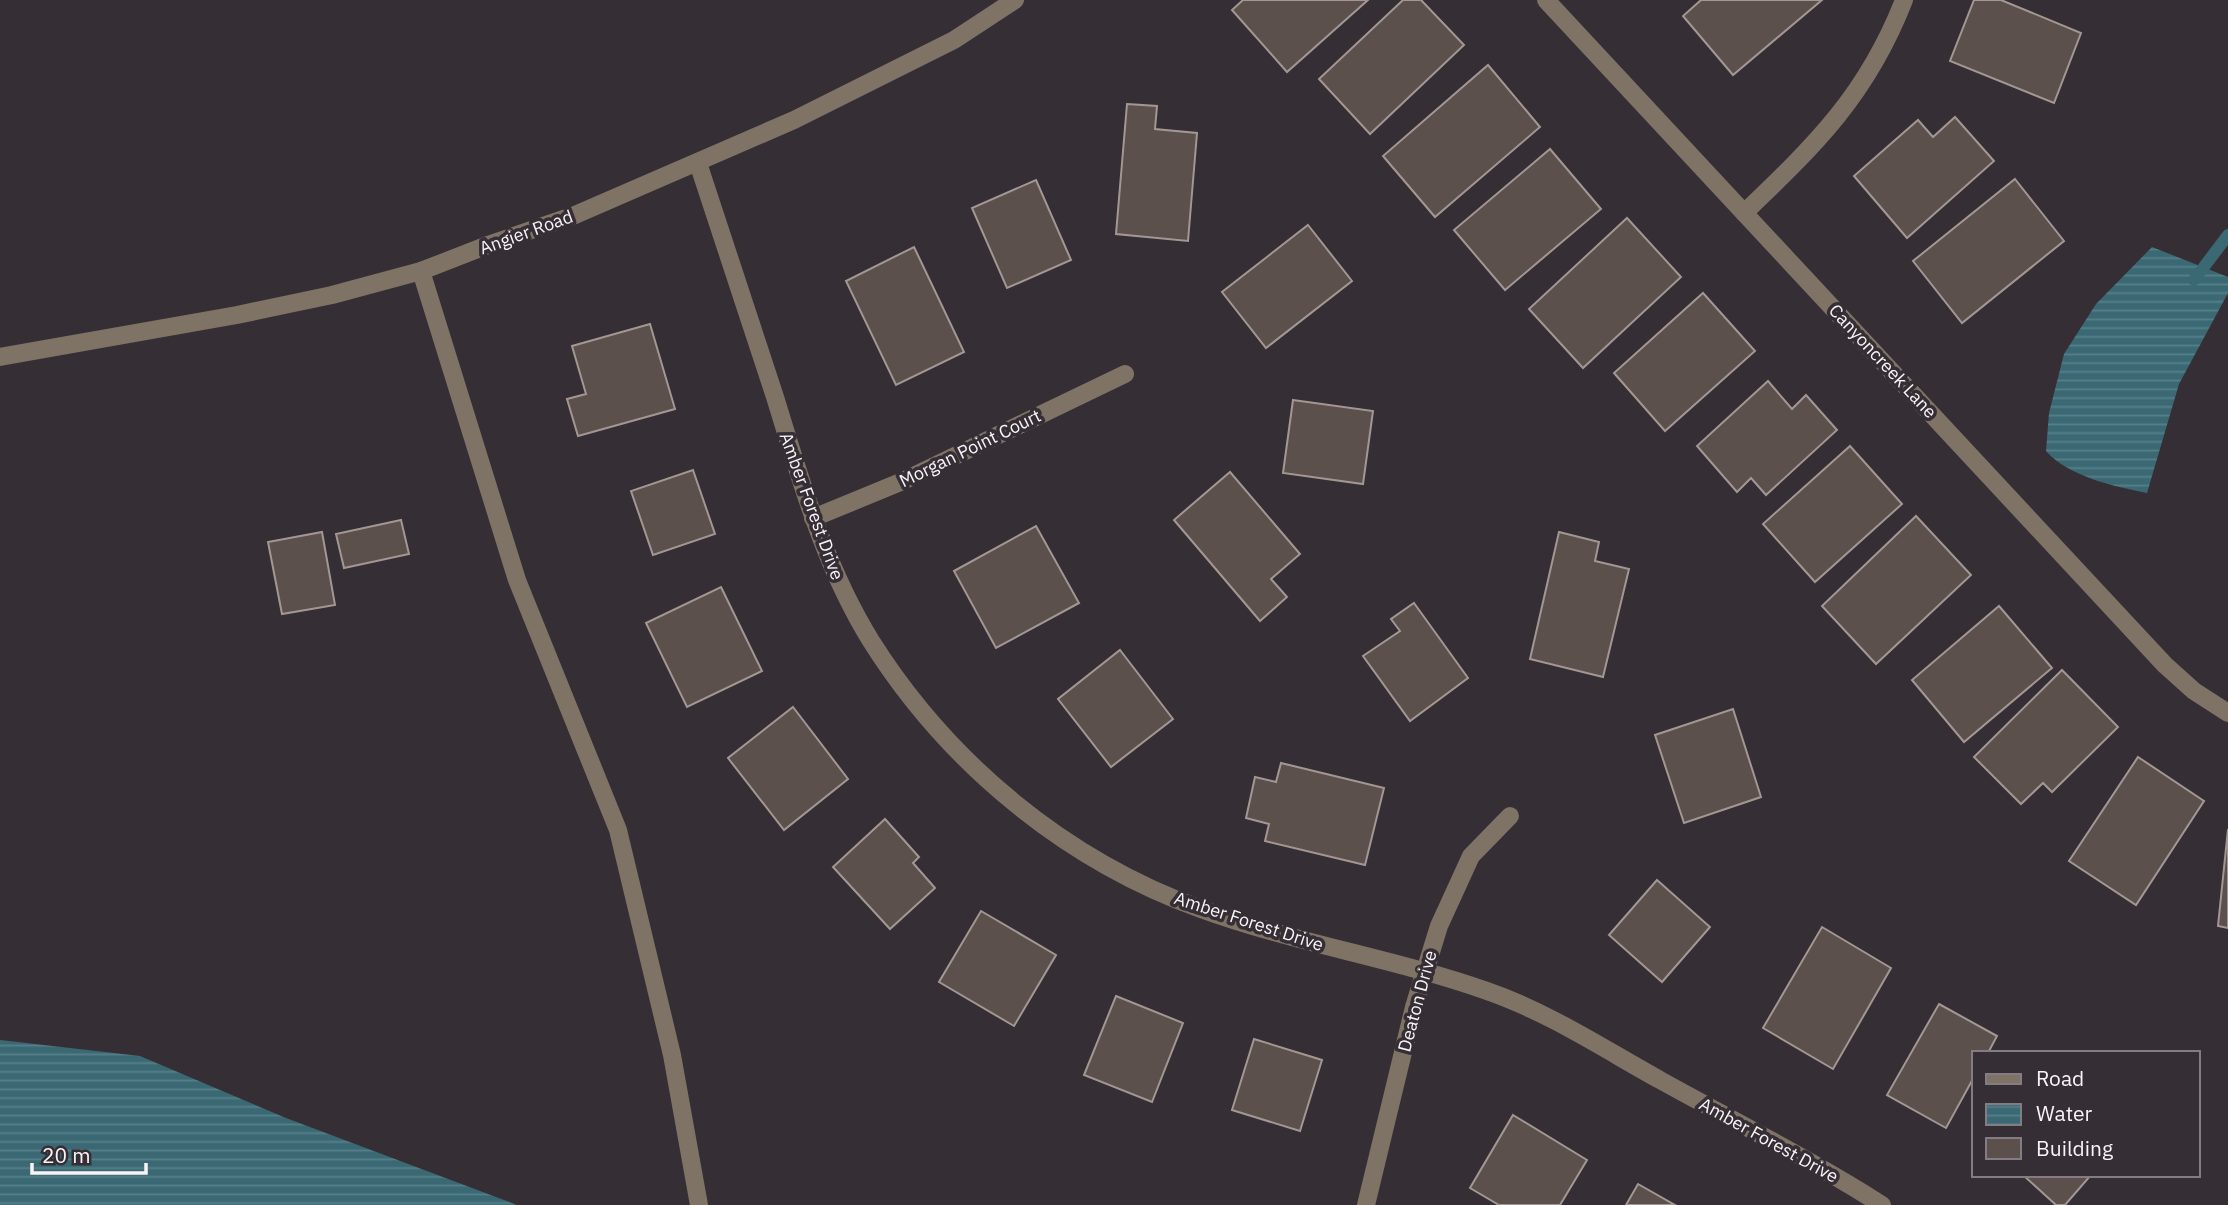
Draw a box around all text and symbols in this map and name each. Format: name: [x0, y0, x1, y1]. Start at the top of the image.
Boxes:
street label: Angier Road: [476, 204, 576, 260]
street label: Canyoncreek Lane: [1824, 299, 1942, 423]
street label: Morgan Point Court: [895, 404, 1045, 492]
street label: Amber Forest Drive: [775, 429, 849, 583]
street label: Amber Forest Drive: [1171, 886, 1327, 956]
street label: Deaton Drive: [1392, 948, 1442, 1054]
legend: [1972, 1051, 2200, 1177]
text: Road: [2036, 1064, 2084, 1092]
street label: Amber Forest Drive: [1695, 1092, 1843, 1188]
text: Water: [2036, 1099, 2093, 1127]
scale bar: [32, 1132, 145, 1176]
text: Building: [2036, 1134, 2113, 1162]
text: 20 m: [42, 1141, 91, 1169]

